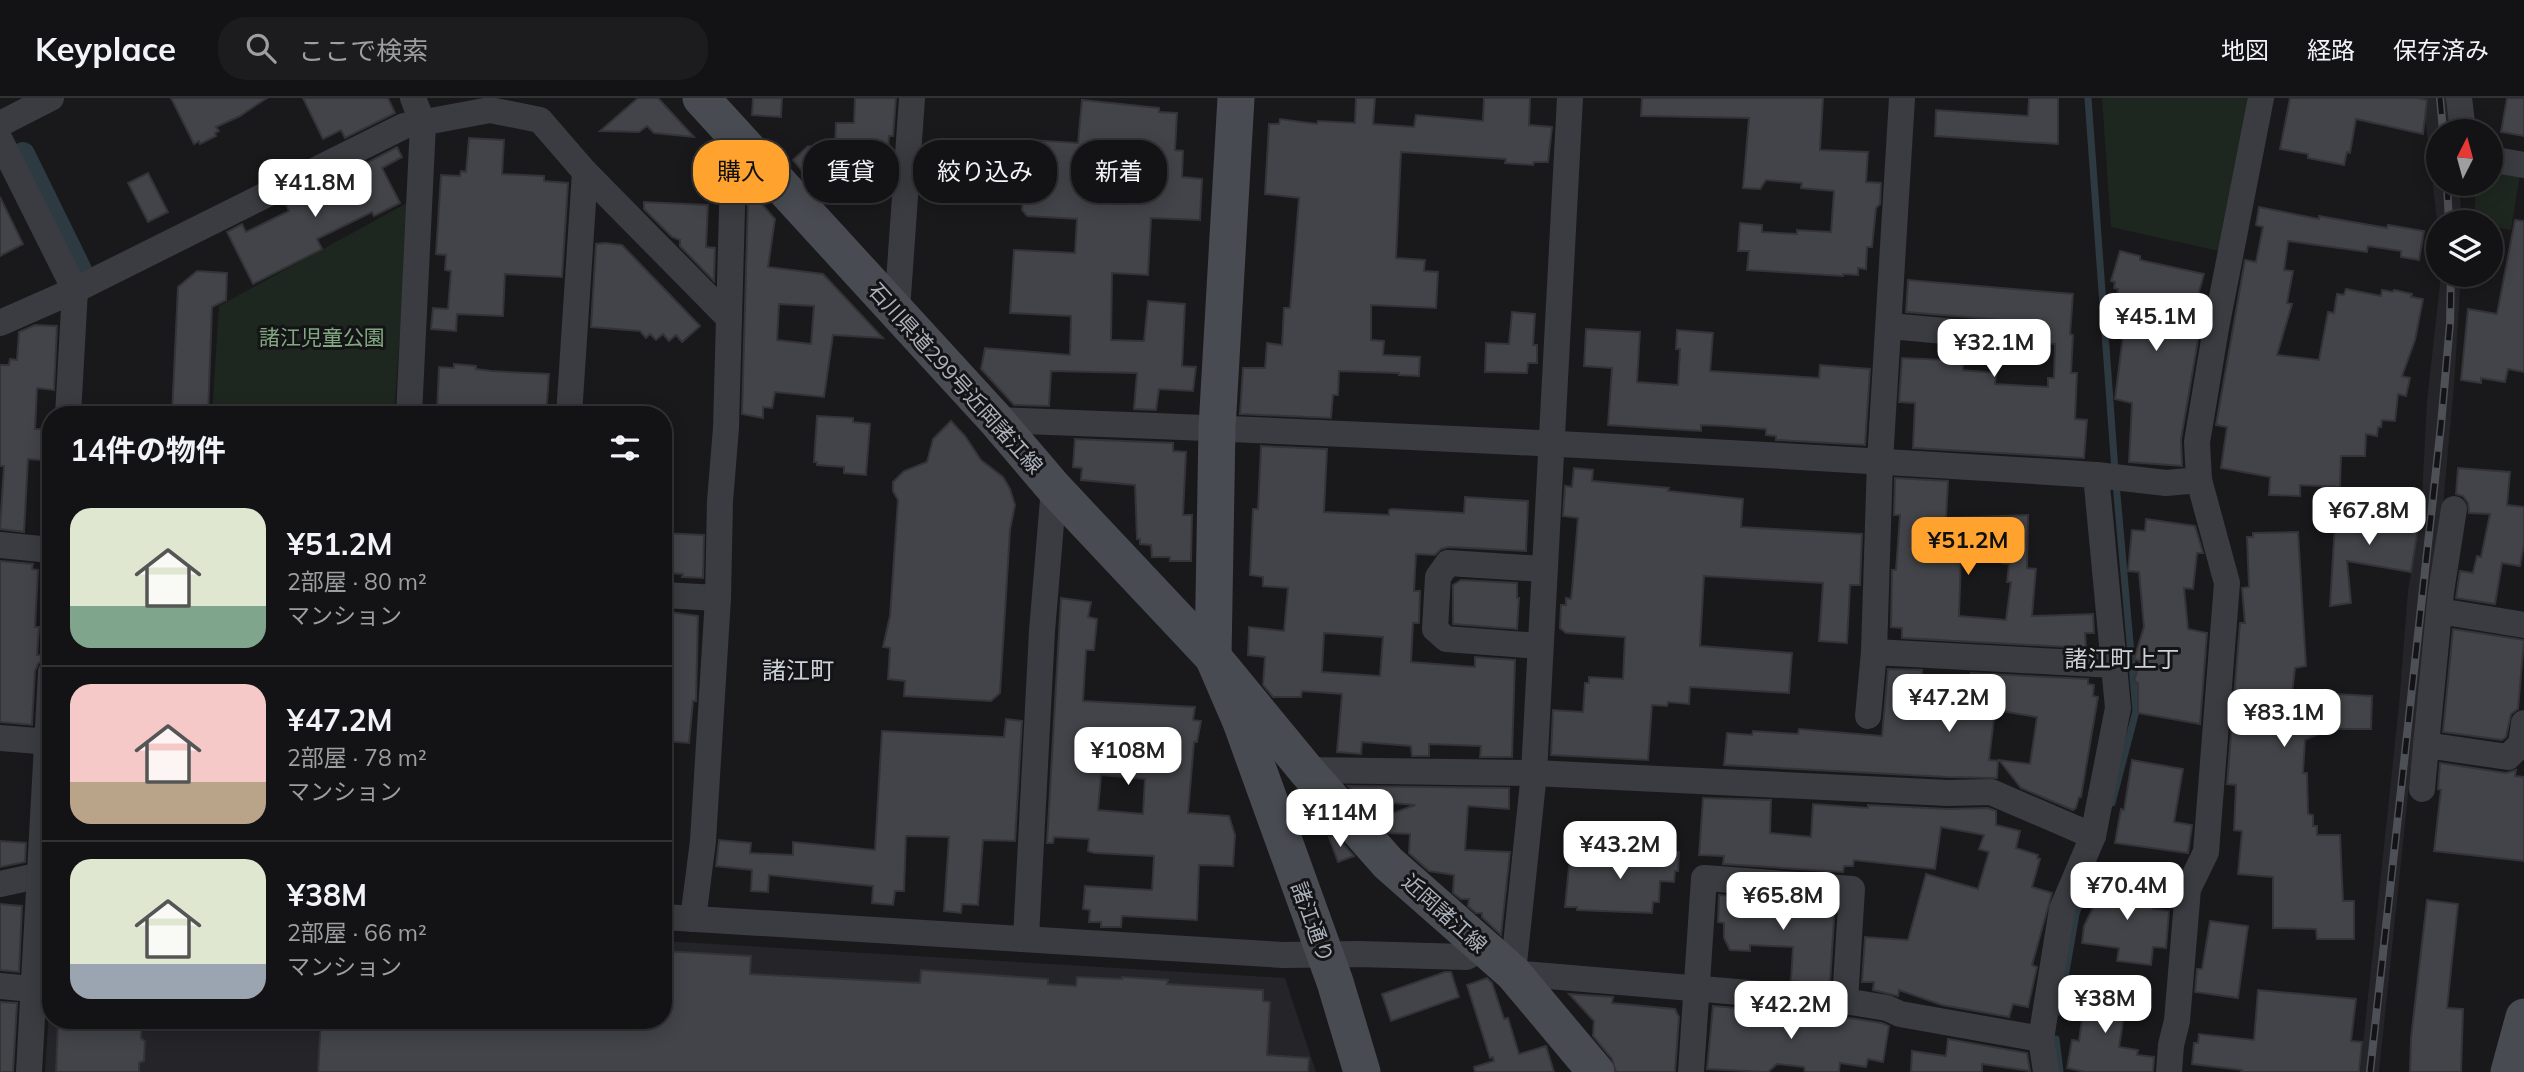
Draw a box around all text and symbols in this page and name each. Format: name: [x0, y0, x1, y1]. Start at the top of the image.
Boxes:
search box: [218, 17, 708, 80]
text: Keyplace: [35, 28, 176, 69]
icon: search: [242, 29, 280, 67]
text: ここで検索: [298, 34, 428, 67]
text: 地図: [2221, 35, 2269, 65]
text: 経路: [2307, 35, 2355, 65]
text: 保存済み: [2393, 35, 2489, 65]
north arrow: [2426, 119, 2502, 196]
map controls: [2426, 119, 2503, 287]
chip: 購入: [693, 140, 789, 203]
chip: 賃貸: [803, 140, 899, 203]
chip: 絞り込み: [913, 140, 1057, 203]
chip: 新着: [1071, 140, 1167, 203]
pin: ¥41.8M: [258, 159, 372, 219]
text: ¥41.8M: [275, 167, 355, 196]
button: layers: [2426, 210, 2503, 287]
street label: 石川県道299号近岡諸江線: [863, 277, 1049, 479]
pin: ¥45.1M: [2099, 294, 2213, 353]
text: ¥45.1M: [2116, 301, 2196, 330]
pin: ¥32.1M: [1937, 320, 2051, 379]
park label: 諸江児童公園: [259, 324, 385, 350]
text: ¥32.1M: [1954, 327, 2034, 356]
icon: filters: [606, 429, 644, 467]
text: 14件の物件: [70, 431, 226, 469]
pin: ¥67.8M: [2312, 488, 2426, 547]
text: ¥67.8M: [2329, 495, 2409, 524]
pin: ¥51.2M: [1911, 518, 2025, 577]
text: ¥51.2M: [287, 525, 393, 563]
text: ¥51.2M: [1928, 525, 2008, 554]
icon: home: [126, 536, 210, 620]
text: 2部屋 · 80 m²: [287, 567, 427, 596]
text: マンション: [287, 601, 402, 630]
district label: 諸江町上丁: [2065, 644, 2180, 673]
district label: 諸江町: [762, 655, 834, 685]
pin: ¥47.2M: [1892, 674, 2006, 734]
text: ¥47.2M: [1909, 682, 1989, 711]
pin: ¥83.1M: [2227, 690, 2341, 749]
text: ¥83.1M: [2244, 697, 2324, 726]
text: ¥47.2M: [287, 701, 393, 739]
icon: home: [126, 712, 210, 796]
pin: ¥108M: [1079, 728, 1177, 787]
text: ¥108M: [1090, 735, 1166, 764]
text: 2部屋 · 78 m²: [287, 743, 427, 772]
text: マンション: [287, 777, 402, 806]
pin: ¥114M: [1291, 790, 1389, 849]
text: ¥114M: [1302, 797, 1378, 826]
pin: ¥43.2M: [1563, 822, 1677, 881]
text: ¥43.2M: [1580, 829, 1660, 858]
pin: ¥70.4M: [2070, 862, 2184, 922]
street label: 近岡諸江線: [1397, 868, 1493, 958]
text: ¥70.4M: [2087, 870, 2167, 899]
pin: ¥65.8M: [1726, 872, 1840, 932]
text: ¥38M: [287, 876, 367, 914]
street label: 諸江通り: [1286, 878, 1340, 966]
text: ¥65.8M: [1743, 880, 1823, 909]
icon: home: [126, 887, 210, 971]
text: 2部屋 · 66 m²: [287, 918, 427, 947]
text: マンション: [287, 952, 402, 981]
pin: ¥38M: [2064, 976, 2146, 1035]
pin: ¥42.2M: [1734, 982, 1848, 1041]
text: ¥38M: [2074, 983, 2136, 1012]
text: ¥42.2M: [1751, 989, 1831, 1018]

